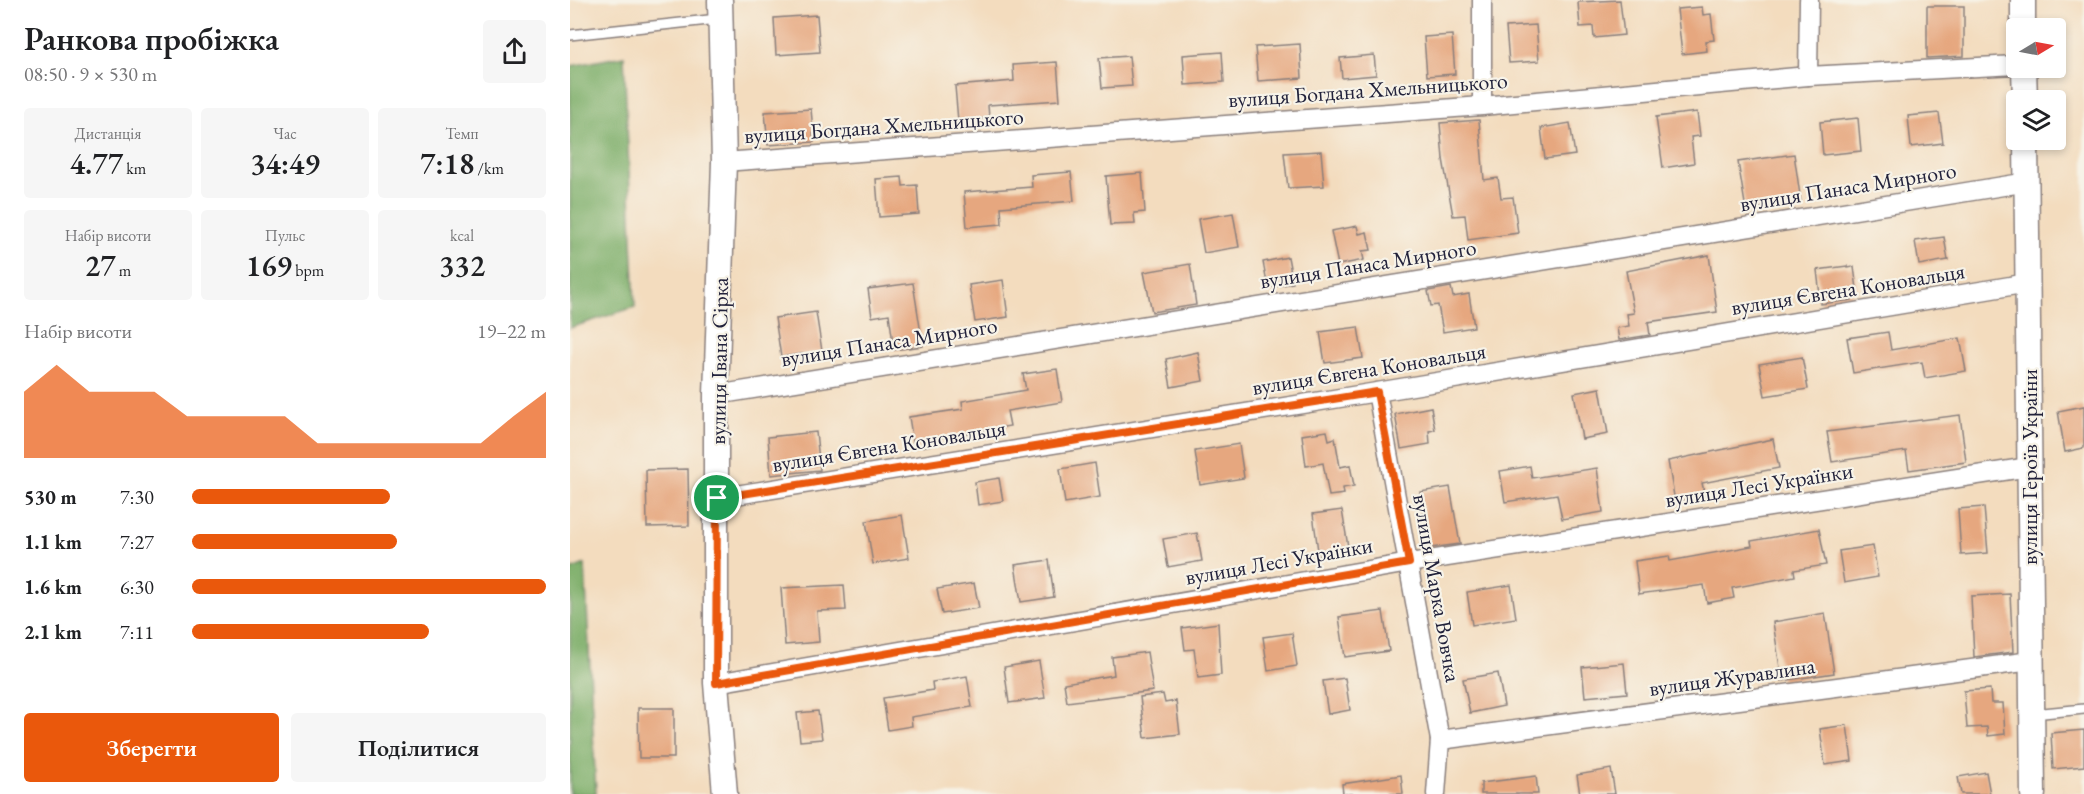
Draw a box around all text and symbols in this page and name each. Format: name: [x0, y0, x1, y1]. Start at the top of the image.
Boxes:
text: Ранкова пробіжка: [24, 17, 279, 60]
north arrow: [2006, 18, 2066, 78]
map controls: [2006, 18, 2066, 150]
button: share: [483, 20, 546, 83]
text: 08:50 · 9 × 530 m: [24, 61, 157, 87]
street label: вулиця Богдана Хмельницького: [1227, 66, 1509, 114]
button: layers: [2006, 90, 2066, 150]
street label: вулиця Богдана Хмельницького: [743, 102, 1025, 150]
text: Дистанція: [75, 123, 141, 144]
text: Час: [273, 123, 297, 144]
text: Темп: [445, 123, 479, 144]
text: 4.77: [70, 144, 123, 183]
text: 34:49: [250, 144, 320, 183]
text: 7:18: [420, 144, 474, 183]
street label: вулиця Панаса Мирного: [1738, 156, 1958, 218]
text: km: [123, 158, 146, 179]
text: /km: [474, 158, 504, 179]
text: Набір висоти: [65, 225, 151, 246]
text: Пульс: [265, 225, 305, 246]
text: kcal: [450, 225, 474, 246]
street label: вулиця Панаса Мирного: [1258, 233, 1478, 295]
text: 27: [85, 246, 116, 285]
text: 169: [246, 246, 292, 285]
text: 332: [439, 246, 485, 285]
street label: вулиця Євгена Коновальця: [1729, 256, 1967, 322]
text: m: [116, 260, 131, 281]
text: bpm: [292, 260, 324, 281]
street label: вулиця Івана Сірка: [703, 277, 735, 445]
street label: вулиця Панаса Мирного: [779, 311, 999, 373]
text: Набір висоти: [24, 318, 132, 344]
text: 19–22 m: [477, 318, 546, 344]
street label: вулиця Євгена Коновальця: [1250, 336, 1488, 402]
street label: вулиця Героїв України: [2015, 369, 2044, 565]
street label: вулиця Євгена Коновальця: [770, 413, 1008, 479]
street label: вулиця Лесі Українки: [1663, 456, 1855, 514]
pin: [691, 472, 742, 523]
icon: arrive: [700, 481, 733, 514]
text: 530 m: [24, 484, 77, 510]
text: 7:30: [120, 484, 154, 510]
street label: вулиця Марка Вовчка: [1406, 492, 1468, 685]
text: 1.1 km: [24, 529, 82, 555]
text: 7:27: [120, 529, 154, 555]
street label: вулиця Лесі Українки: [1183, 530, 1375, 592]
text: 1.6 km: [24, 574, 82, 600]
text: 6:30: [120, 574, 154, 600]
text: 2.1 km: [24, 619, 82, 645]
text: 7:11: [120, 619, 154, 645]
street label: вулиця Журавлина: [1647, 651, 1817, 703]
button: Зберегти: [24, 713, 279, 782]
button: Поділитися: [291, 713, 546, 782]

